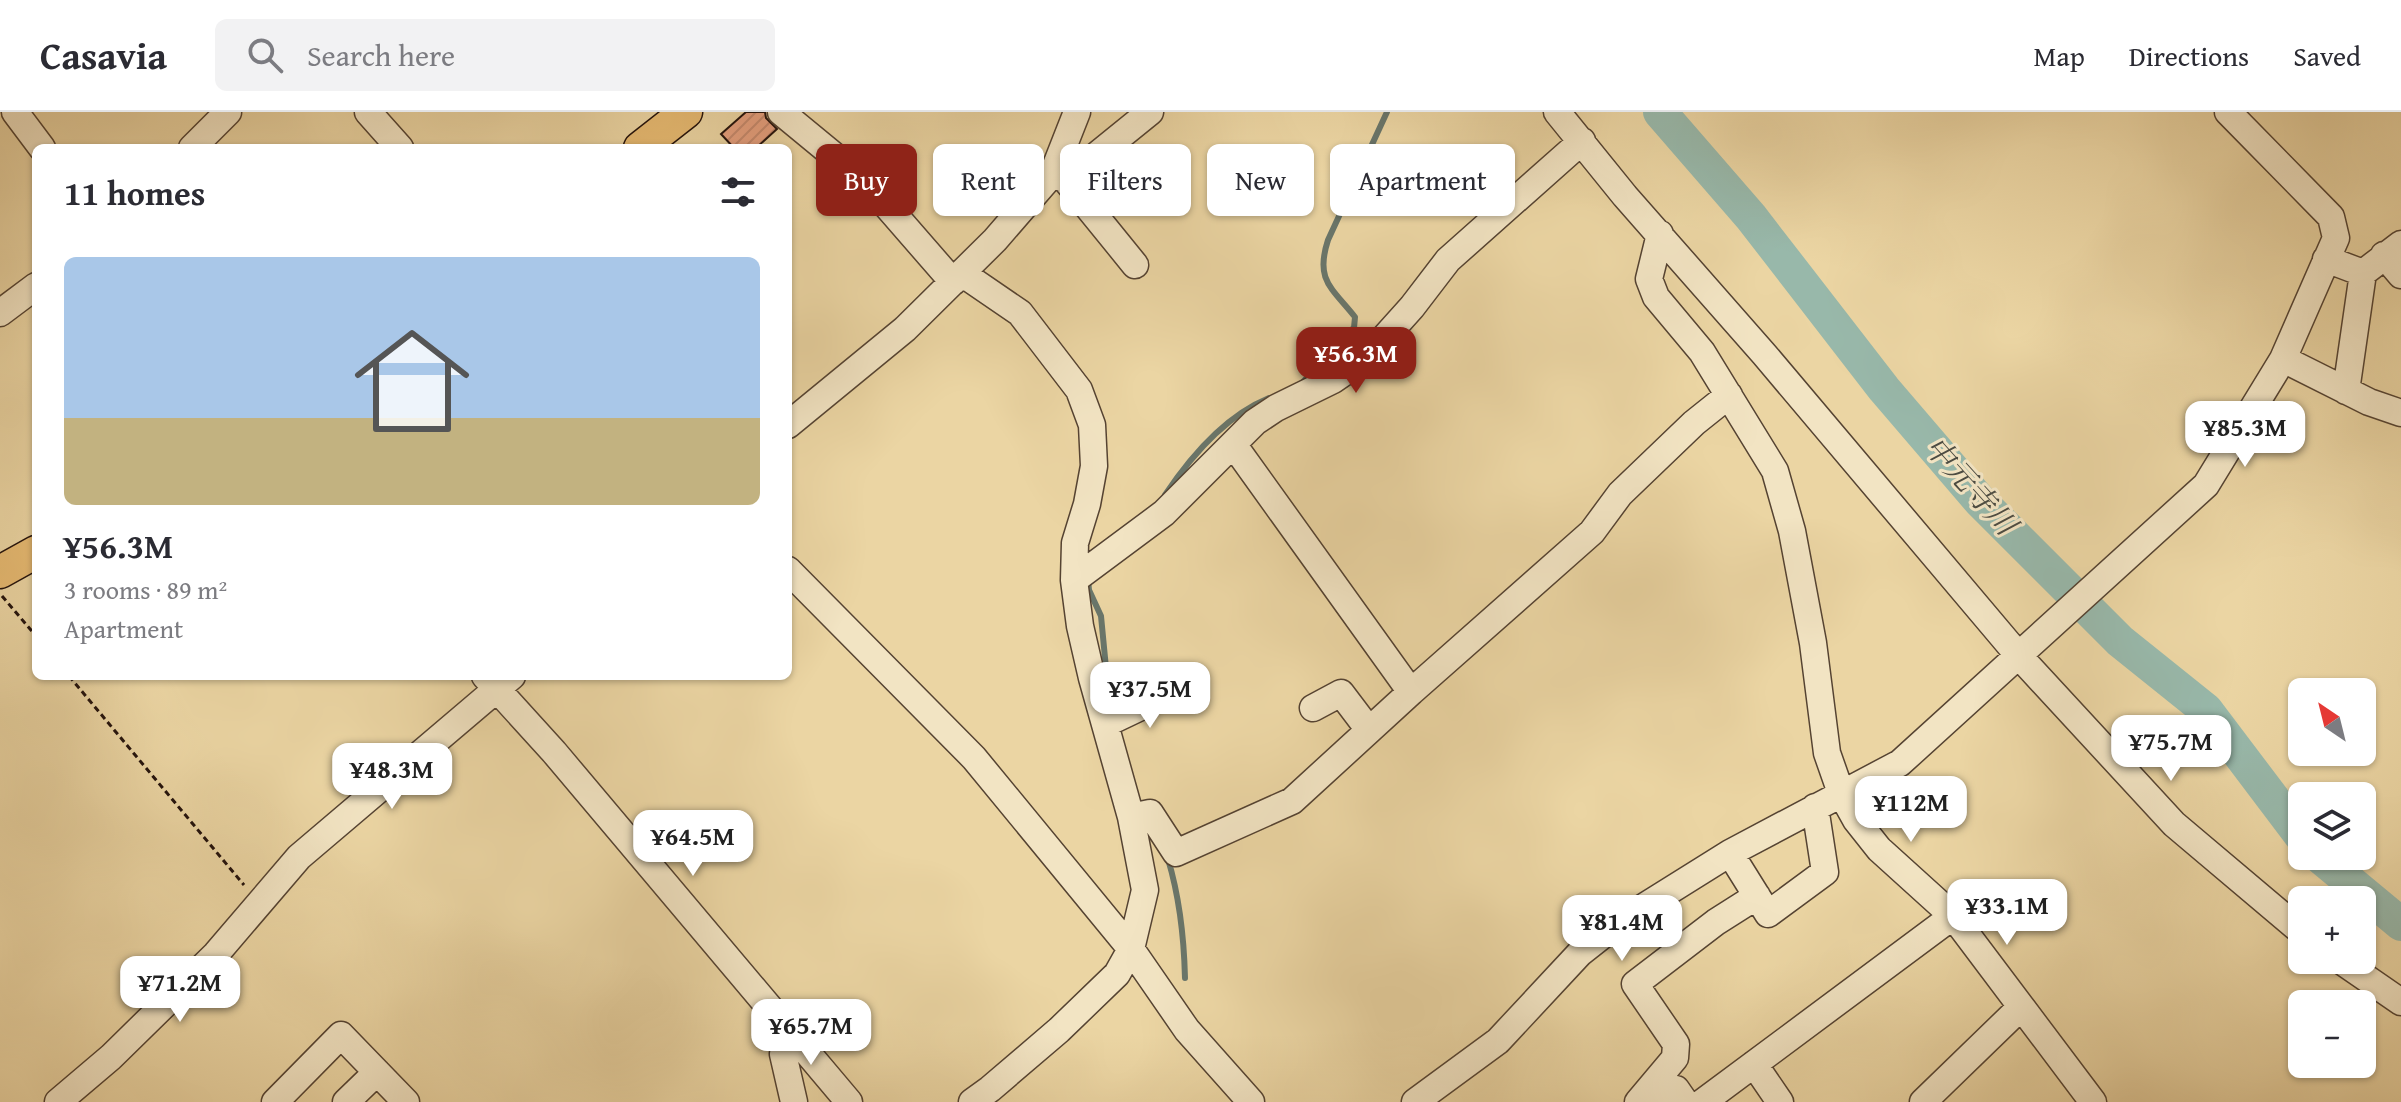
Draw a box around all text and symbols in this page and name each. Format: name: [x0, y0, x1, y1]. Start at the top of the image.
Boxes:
search box: [215, 19, 775, 91]
text: Casavia: [40, 27, 167, 83]
icon: search: [243, 33, 287, 77]
text: Search here: [307, 33, 455, 77]
text: Map: [2033, 35, 2085, 76]
text: Directions: [2129, 35, 2249, 76]
text: Saved: [2293, 35, 2361, 76]
chip: Buy: [816, 144, 917, 216]
chip: Rent: [933, 144, 1044, 216]
chip: Filters: [1060, 144, 1191, 216]
chip: New: [1207, 144, 1314, 216]
chip: Apartment: [1330, 144, 1515, 216]
text: 11 homes: [64, 168, 205, 217]
icon: filters: [716, 170, 760, 214]
icon: home: [340, 309, 484, 453]
pin: ¥56.3M: [1291, 327, 1421, 395]
text: ¥56.3M: [1314, 333, 1398, 372]
pin: ¥85.3M: [2180, 401, 2310, 469]
text: ¥85.3M: [2203, 407, 2287, 446]
water label: 中元寺川: [1915, 426, 2030, 547]
text: ¥56.3M: [64, 521, 173, 570]
text: 3 rooms · 89 m²: [64, 570, 227, 609]
text: Apartment: [64, 609, 183, 648]
pin: ¥37.5M: [1085, 662, 1215, 730]
text: ¥37.5M: [1108, 668, 1192, 707]
north arrow: [2288, 678, 2376, 766]
map controls: [2288, 678, 2376, 1078]
pin: ¥75.7M: [2106, 715, 2236, 783]
text: ¥75.7M: [2129, 721, 2213, 760]
pin: ¥48.3M: [327, 743, 457, 811]
text: ¥48.3M: [350, 749, 434, 788]
pin: ¥112M: [1855, 776, 1967, 844]
text: ¥112M: [1873, 782, 1949, 821]
button: layers: [2288, 782, 2376, 870]
pin: ¥64.5M: [628, 810, 758, 878]
text: ¥64.5M: [651, 816, 735, 855]
pin: ¥33.1M: [1942, 879, 2072, 947]
text: ¥33.1M: [1965, 885, 2049, 924]
button: +: [2288, 886, 2376, 974]
pin: ¥81.4M: [1557, 895, 1687, 963]
text: ¥81.4M: [1580, 901, 1664, 940]
pin: ¥71.2M: [115, 956, 245, 1024]
text: ¥71.2M: [138, 962, 222, 1001]
button: −: [2288, 990, 2376, 1078]
pin: ¥65.7M: [746, 999, 876, 1067]
text: ¥65.7M: [769, 1005, 853, 1044]

